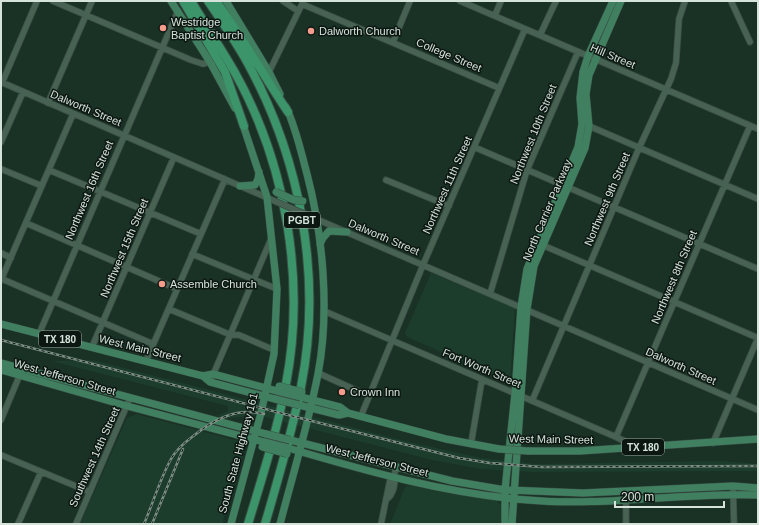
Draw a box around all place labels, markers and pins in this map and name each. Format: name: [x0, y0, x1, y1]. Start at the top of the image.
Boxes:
place label: Westridge Baptist Church: [171, 16, 243, 41]
marker: Westridge Baptist Church: [158, 23, 168, 33]
place label: Dalworth Church: [319, 25, 401, 37]
marker: Dalworth Church: [306, 26, 316, 36]
place label: Assemble Church: [170, 278, 257, 290]
marker: Assemble Church: [157, 279, 167, 289]
place label: Crown Inn: [350, 386, 400, 398]
marker: Crown Inn: [337, 387, 347, 397]

